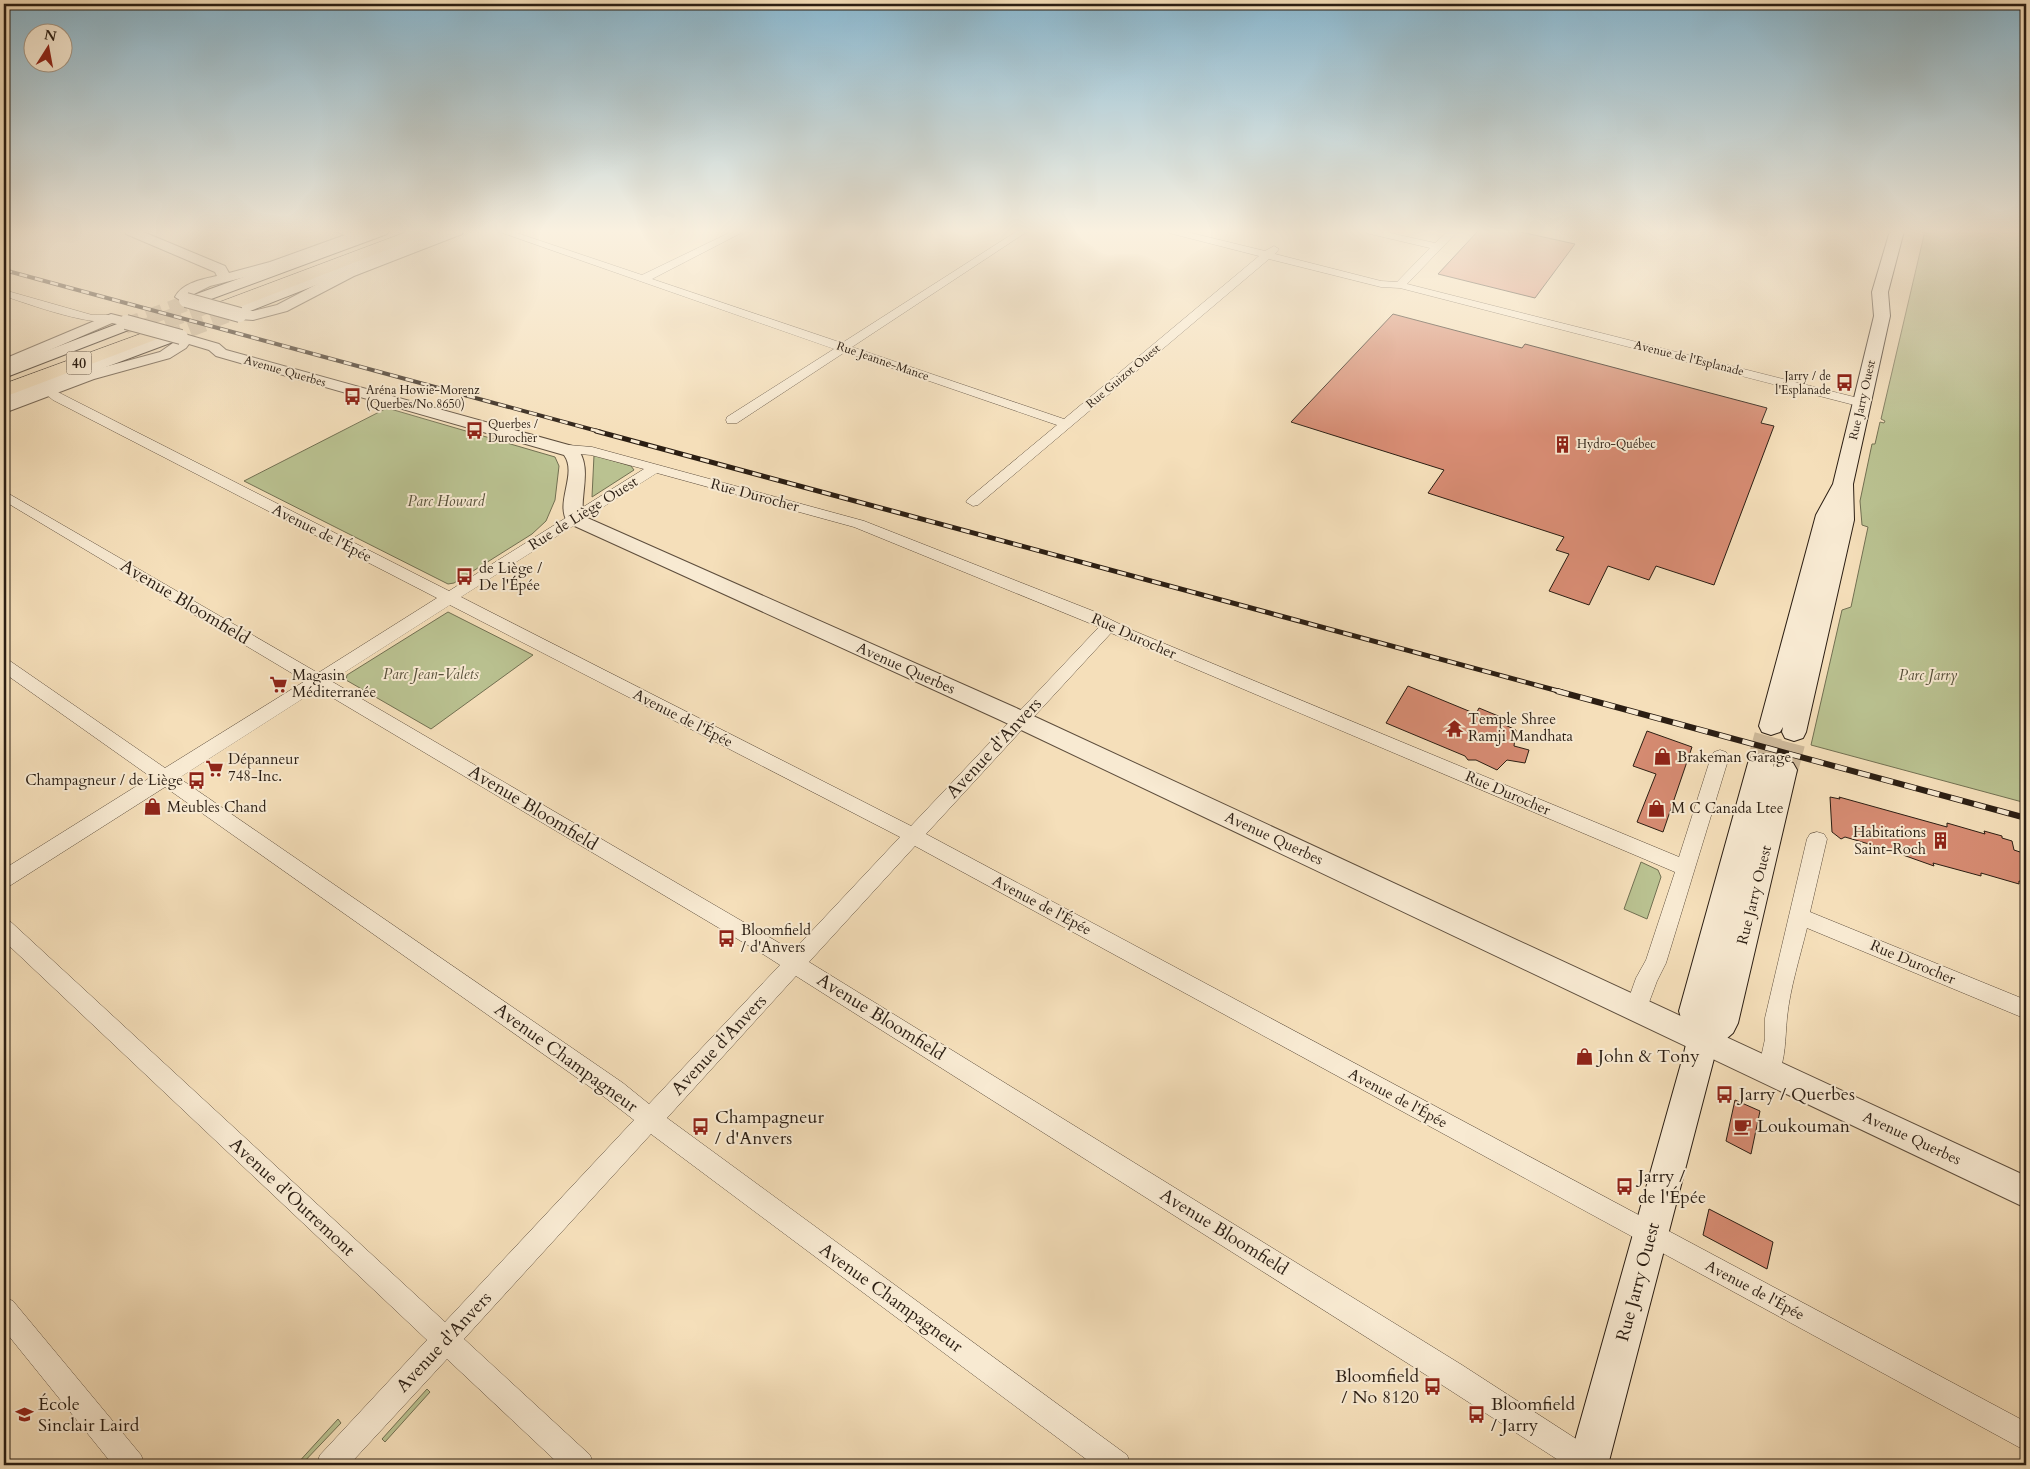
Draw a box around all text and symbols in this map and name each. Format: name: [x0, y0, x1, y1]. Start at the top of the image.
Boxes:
north arrow: [22, 22, 72, 72]
text: N: [43, 25, 58, 46]
street label: Avenue de l'Esplanade: [1632, 337, 1746, 379]
street label: Rue Jeanne-Mance: [835, 338, 931, 384]
street label: Rue Guizot Ouest: [1083, 340, 1164, 412]
road number: 40: [66, 352, 92, 374]
street label: Avenue Querbes: [242, 352, 328, 390]
street label: Rue Jarry Ouest: [1845, 358, 1879, 441]
place label: Jarry / de l'Esplanade: [1775, 368, 1831, 398]
bus stop icon: Jarry / de l'Esplanade: [1835, 373, 1855, 393]
place label: Aréna Howie-Morenz (Querbes/No 8650): [366, 382, 480, 412]
bus stop icon: Aréna Howie-Morenz (Querbes/No 8650): [342, 387, 362, 407]
place label: Querbes / Durocher: [488, 416, 538, 446]
bus stop icon: Querbes / Durocher: [464, 421, 484, 441]
building icon: Hydro-Québec: [1553, 434, 1573, 454]
place label: Hydro-Québec: [1577, 436, 1656, 452]
street label: Rue de Liège Ouest: [525, 471, 642, 555]
street label: Rue Durocher: [709, 474, 802, 517]
park label: Parc Howard: [407, 491, 485, 511]
street label: Avenue de l'Épée: [269, 499, 376, 567]
street label: Avenue Bloomfield: [115, 553, 255, 651]
place label: de Liège / De l'Épée: [479, 558, 542, 595]
bus stop icon: de Liège / De l'Épée: [455, 567, 475, 587]
street label: Rue Durocher: [1088, 608, 1180, 664]
street label: Avenue Querbes: [854, 637, 958, 699]
park label: Parc Jean-Valets: [383, 664, 479, 684]
place label: Magasin Méditerranée: [292, 665, 376, 702]
park label: Parc Jarry: [1899, 665, 1958, 685]
supermarket icon: Magasin Méditerranée: [268, 674, 288, 694]
street label: Avenue de l'Épée: [630, 684, 737, 752]
street label: Avenue d'Anvers: [941, 692, 1047, 804]
place label: Temple Shree Ramji Mandhata: [1468, 709, 1574, 746]
temple icon: Temple Shree Ramji Mandhata: [1444, 718, 1464, 738]
shop icon: Brakeman Garage: [1653, 747, 1673, 767]
place label: Brakeman Garage: [1677, 747, 1791, 767]
place label: Dépanneur 748-Inc.: [228, 749, 300, 786]
supermarket icon: Dépanneur 748-Inc.: [204, 758, 224, 778]
street label: Avenue Bloomfield: [463, 759, 603, 857]
street label: Rue Durocher: [1462, 766, 1554, 820]
place label: Champagneur / de Liège: [25, 770, 183, 790]
bus stop icon: Champagneur / de Liège: [187, 770, 207, 790]
shop icon: Meubles Chand: [143, 797, 163, 817]
place label: Meubles Chand: [167, 797, 267, 817]
shop icon: M C Canada Ltee: [1647, 798, 1667, 818]
place label: M C Canada Ltee: [1671, 798, 1784, 818]
street label: Avenue Querbes: [1222, 807, 1326, 869]
place label: Habitations Saint-Roch: [1853, 822, 1927, 859]
building icon: Habitations Saint-Roch: [1930, 831, 1950, 851]
street label: Rue Jarry Ouest: [1732, 843, 1776, 947]
street label: Avenue de l'Épée: [989, 870, 1095, 940]
place label: Bloomfield / d'Anvers: [741, 920, 811, 957]
bus stop icon: Bloomfield / d'Anvers: [717, 929, 737, 949]
street label: Rue Durocher: [1867, 935, 1959, 989]
street label: Avenue Bloomfield: [812, 967, 950, 1067]
street label: Avenue d'Anvers: [666, 989, 772, 1101]
street label: Avenue Champagneur: [489, 997, 643, 1119]
place label: John & Tony: [1595, 1044, 1700, 1069]
shop icon: John & Tony: [1574, 1046, 1594, 1066]
street label: Avenue de l'Épée: [1345, 1063, 1451, 1133]
place label: Jarry / Querbes: [1736, 1082, 1855, 1107]
bus stop icon: Jarry / Querbes: [1715, 1084, 1735, 1104]
place label: Champagneur / d'Anvers: [715, 1105, 824, 1151]
street label: Avenue Querbes: [1860, 1107, 1964, 1169]
place label: Loukouman: [1757, 1114, 1851, 1139]
cafe icon: Loukouman: [1733, 1116, 1753, 1136]
bus stop icon: Champagneur / d'Anvers: [691, 1117, 711, 1137]
street label: Avenue d'Outremont: [224, 1132, 361, 1262]
place label: Jarry / de l'Épée: [1635, 1164, 1706, 1210]
bus stop icon: Jarry / de l'Épée: [1614, 1176, 1634, 1196]
street label: Avenue Bloomfield: [1155, 1182, 1293, 1282]
street label: Rue Jarry Ouest: [1610, 1220, 1666, 1344]
street label: Avenue Champagneur: [814, 1237, 968, 1359]
street label: Avenue de l'Épée: [1702, 1255, 1808, 1325]
street label: Avenue d'Anvers: [391, 1286, 497, 1398]
place label: Bloomfield / No 8120: [1335, 1364, 1419, 1410]
bus stop icon: Bloomfield / No 8120: [1423, 1376, 1443, 1396]
place label: École Sinclair Laird: [38, 1392, 140, 1438]
place label: Bloomfield / Jarry: [1491, 1392, 1575, 1438]
school or university icon: École Sinclair Laird: [14, 1404, 34, 1424]
bus stop icon: Bloomfield / Jarry: [1467, 1404, 1487, 1424]

